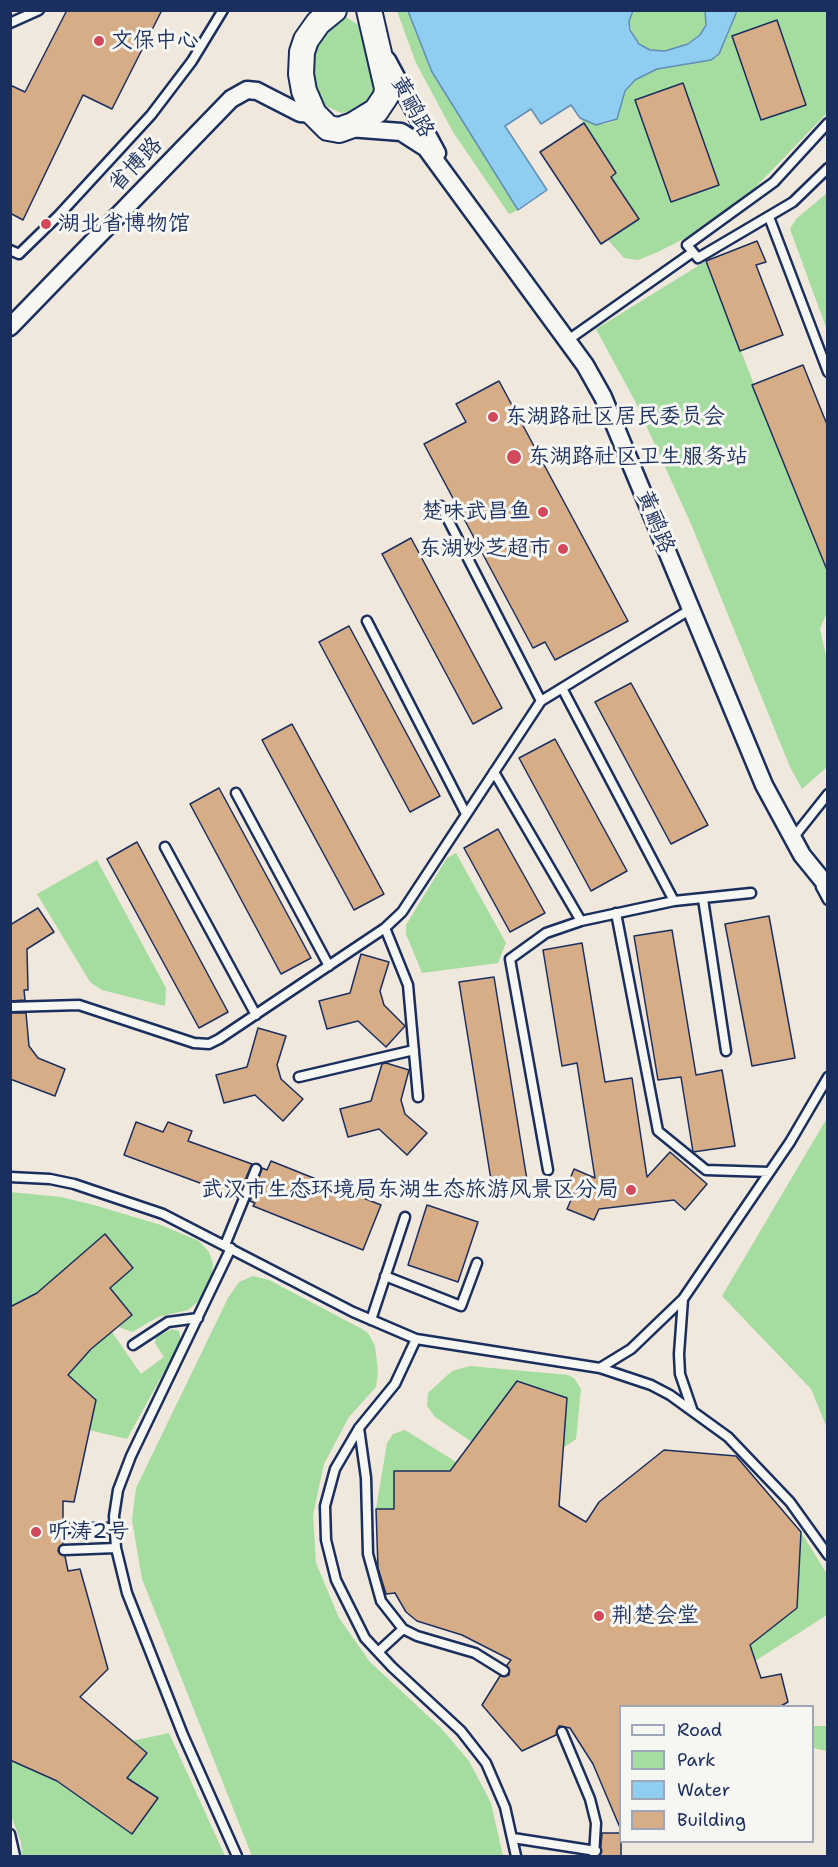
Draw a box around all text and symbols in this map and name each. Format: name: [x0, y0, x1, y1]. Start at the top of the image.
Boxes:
place label: 文保中心: [111, 28, 199, 54]
marker: 文保中心: [92, 34, 106, 48]
street label: 黄鹂路: [385, 72, 439, 142]
street label: 省博路: [104, 132, 168, 198]
place label: 湖北省博物馆: [58, 211, 190, 237]
marker: 湖北省博物馆: [39, 217, 53, 231]
place label: 东湖路社区居民委员会: [505, 404, 725, 430]
marker: 东湖路社区居民委员会: [486, 410, 500, 424]
place label: 东湖路社区卫生服务站: [528, 444, 748, 470]
marker: 东湖路社区卫生服务站: [505, 448, 523, 466]
street label: 黄鹂路: [630, 486, 680, 558]
place label: 楚味武昌鱼: [421, 499, 531, 525]
marker: 楚味武昌鱼: [536, 505, 550, 519]
place label: 东湖妙芝超市: [419, 536, 551, 562]
marker: 东湖妙芝超市: [556, 542, 570, 556]
place label: 武汉市生态环境局东湖生态旅游风景区分局: [201, 1177, 619, 1203]
marker: 武汉市生态环境局东湖生态旅游风景区分局: [624, 1183, 638, 1197]
place label: 听涛2号: [48, 1519, 129, 1545]
marker: 听涛2号: [29, 1525, 43, 1539]
place label: 荆楚会堂: [611, 1603, 699, 1629]
marker: 荆楚会堂: [592, 1609, 606, 1623]
legend: [619, 1705, 814, 1843]
text: Road: [677, 1718, 722, 1742]
text: Park: [677, 1748, 716, 1772]
text: Water: [677, 1778, 730, 1802]
text: Building: [677, 1808, 746, 1832]

